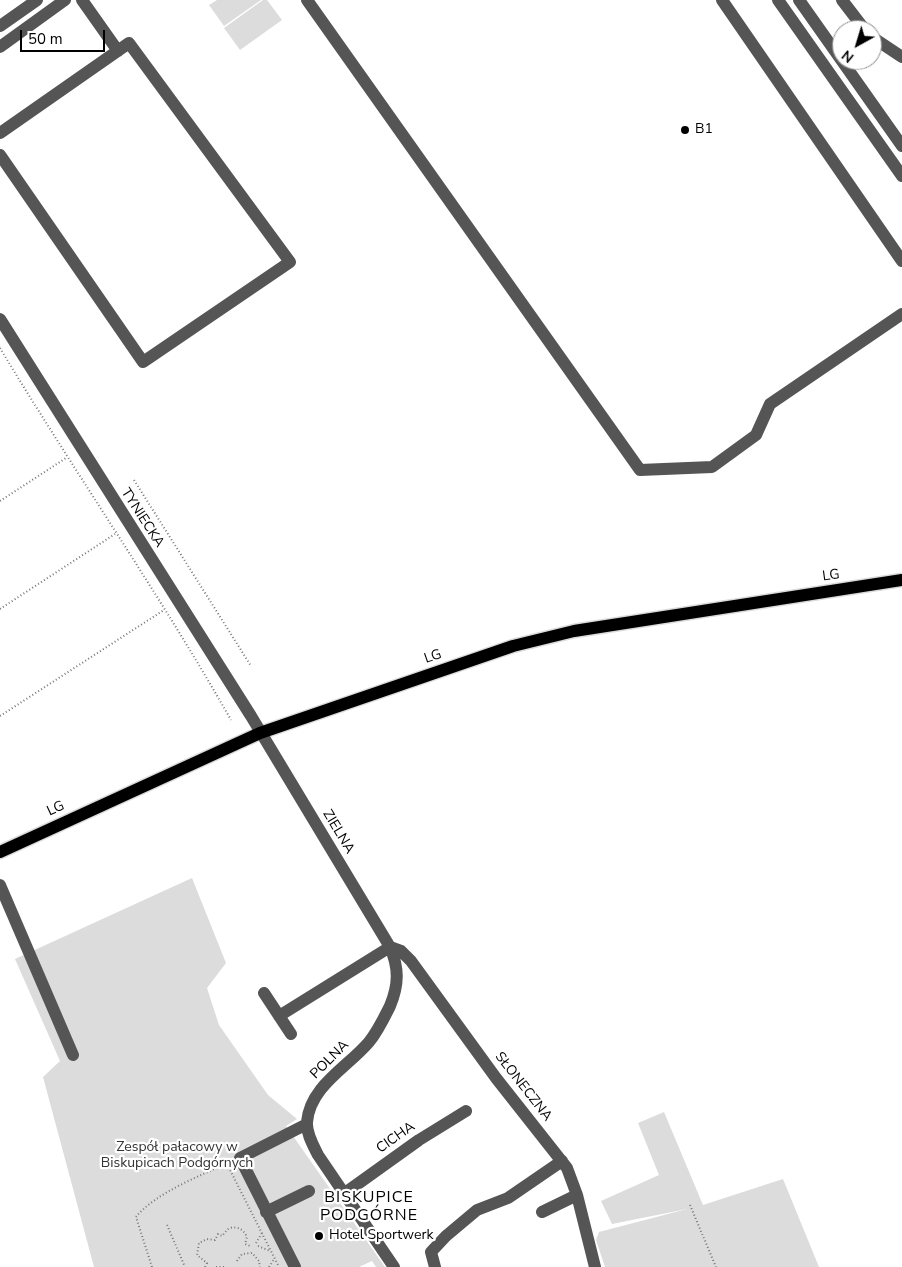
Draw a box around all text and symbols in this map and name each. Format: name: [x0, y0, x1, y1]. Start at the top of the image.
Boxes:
scale bar: [22, 20, 108, 52]
north arrow: [832, 20, 882, 70]
text: 50 m: [28, 29, 63, 49]
text: N: [838, 46, 858, 67]
place label: B1: [695, 122, 713, 138]
marker: B1: [679, 124, 691, 136]
street label: TYNIECKA: [117, 485, 167, 551]
street label: LG: [821, 566, 841, 586]
street label: LG: [422, 646, 444, 668]
street label: LG: [45, 798, 67, 820]
street label: ZIELNA: [318, 807, 358, 857]
street label: POLNA: [307, 1037, 353, 1083]
street label: SŁONECZNA: [491, 1049, 555, 1125]
street label: CICHA: [373, 1119, 419, 1157]
park label: Zespół pałacowy w Biskupicach Podgórnych: [101, 1140, 253, 1172]
district label: BISKUPICE PODGÓRNE: [319, 1188, 419, 1226]
place label: Hotel Sportwerk: [329, 1228, 433, 1244]
marker: Hotel Sportwerk: [313, 1230, 325, 1242]

